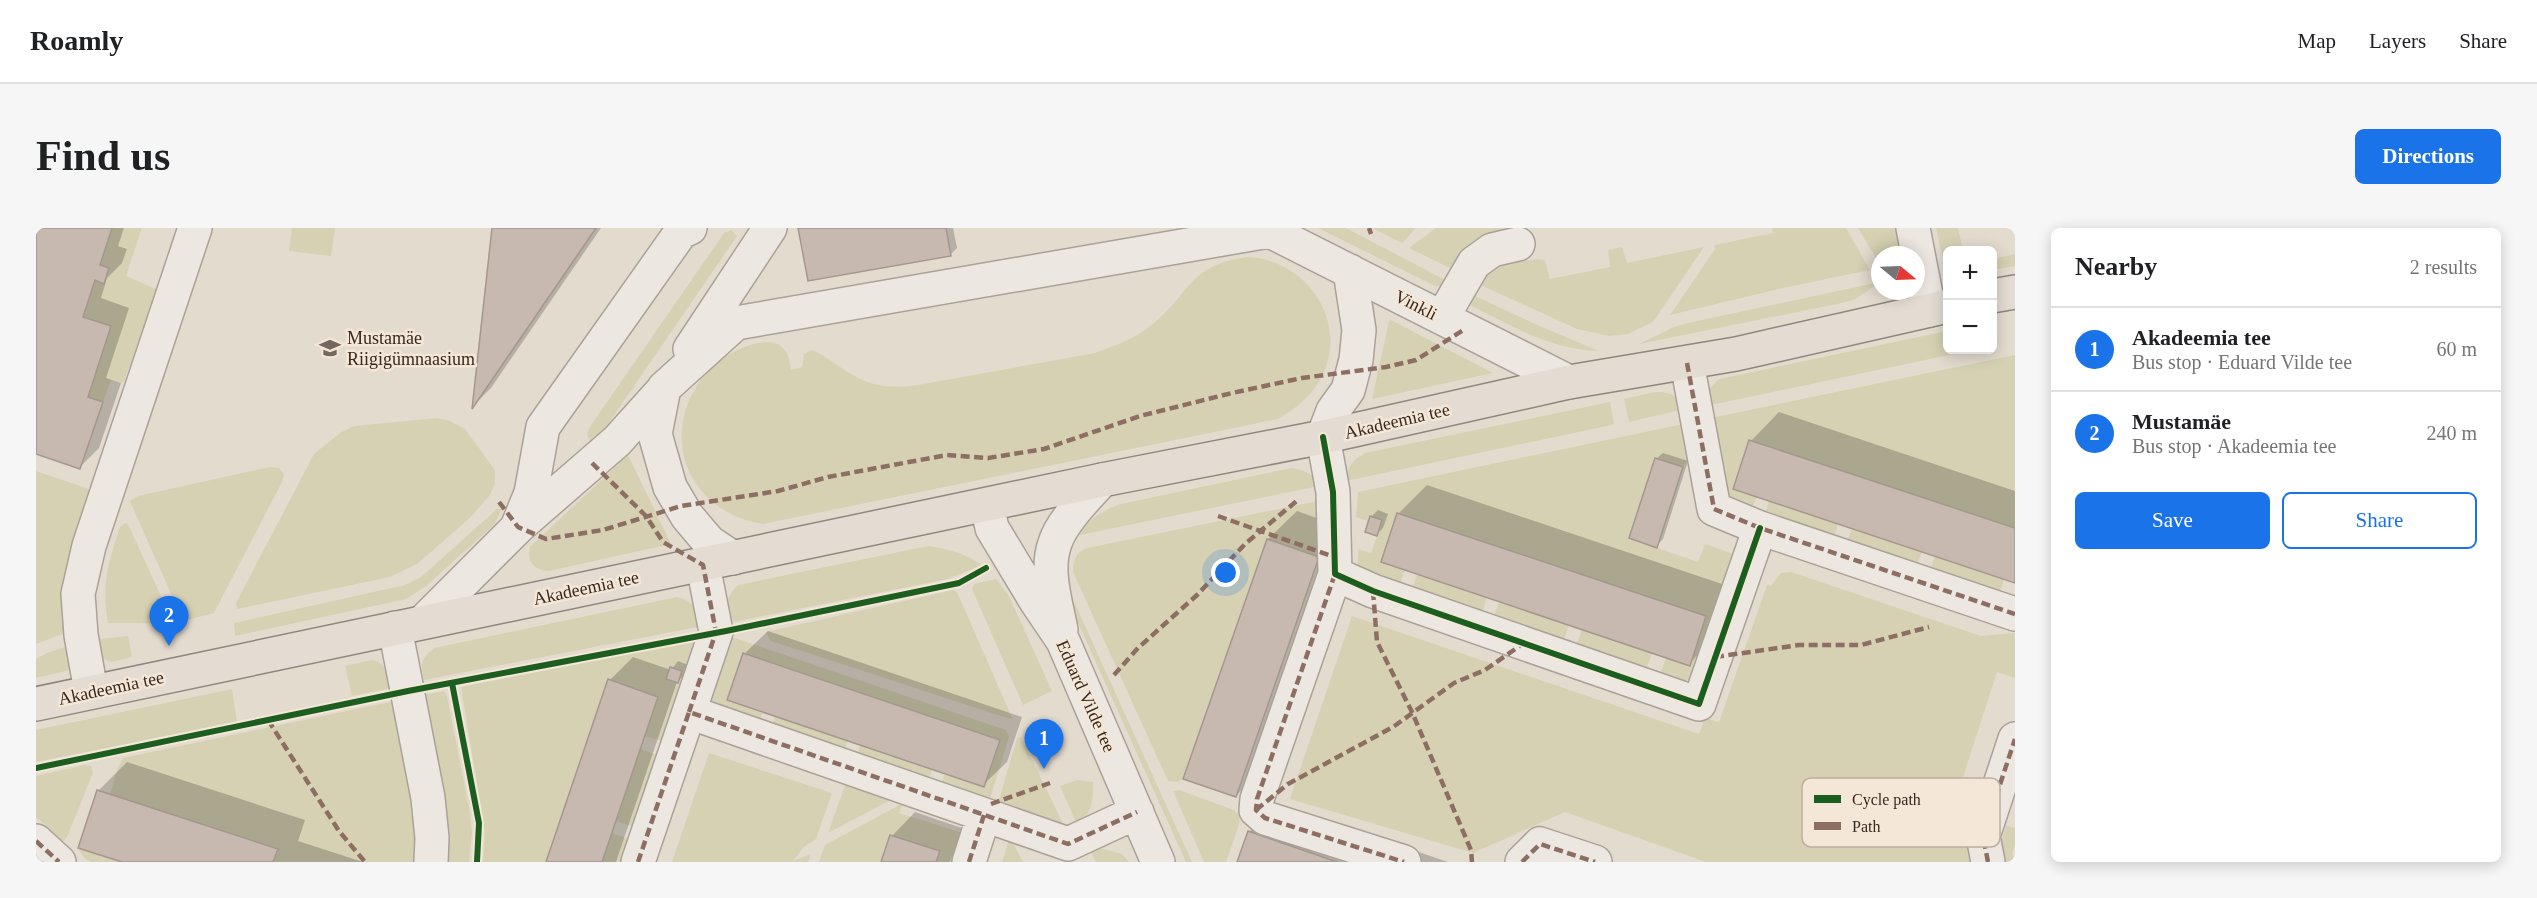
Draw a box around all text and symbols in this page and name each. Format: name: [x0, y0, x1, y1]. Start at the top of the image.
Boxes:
text: Roamly: [30, 25, 123, 56]
text: Map: [2298, 29, 2336, 53]
text: Layers: [2369, 29, 2426, 53]
text: Share: [2459, 29, 2507, 53]
button: Directions: [2355, 129, 2501, 184]
text: Find us: [36, 133, 170, 179]
north arrow: [1871, 246, 1925, 300]
map controls: [1943, 246, 1997, 354]
button: +: [1943, 246, 1997, 300]
text: Nearby: [2075, 252, 2157, 281]
text: 2 results: [2410, 256, 2477, 278]
street label: Vinkli: [1391, 286, 1441, 324]
button: −: [1943, 300, 1997, 354]
text: Akadeemia tee: [2132, 325, 2271, 350]
place label: Mustamäe Riigigümnaasium: [347, 328, 475, 369]
school or university icon: Mustamäe Riigigümnaasium: [318, 336, 342, 360]
text: 1: [2090, 338, 2100, 360]
text: 60 m: [2436, 338, 2477, 360]
text: Bus stop · Eduard Vilde tee: [2132, 351, 2352, 373]
street label: Akadeemia tee: [1342, 399, 1452, 443]
text: Mustamäe: [2132, 409, 2231, 434]
text: 2: [2090, 422, 2100, 444]
text: 240 m: [2426, 422, 2477, 444]
text: Bus stop · Akadeemia tee: [2132, 435, 2336, 457]
button: Save: [2075, 492, 2270, 549]
button: Share: [2282, 492, 2477, 549]
your location: [1211, 558, 1240, 587]
street label: Akadeemia tee: [531, 567, 641, 609]
pin: 2: [150, 596, 188, 646]
street label: Eduard Vilde tee: [1052, 637, 1120, 755]
street label: Akadeemia tee: [56, 667, 166, 709]
pin: 1: [1024, 720, 1064, 769]
legend: [1802, 778, 2000, 847]
text: Cycle path: [1852, 791, 1921, 809]
text: Path: [1852, 818, 1880, 835]

